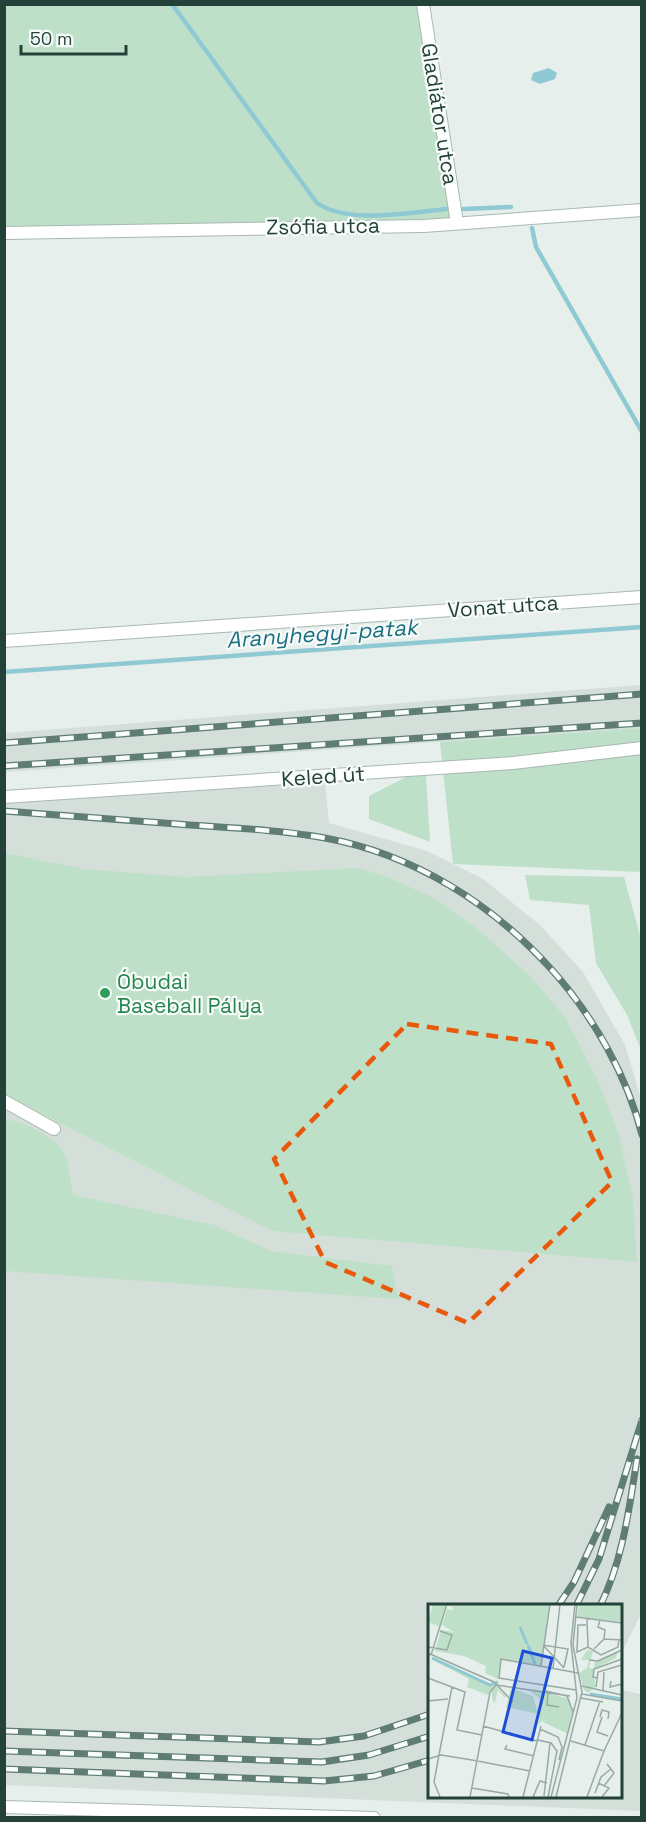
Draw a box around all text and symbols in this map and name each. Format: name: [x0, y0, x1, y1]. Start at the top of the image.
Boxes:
scale bar: [21, 18, 126, 56]
text: 50 m: [30, 27, 72, 50]
street label: Gladiátor utca: [415, 41, 465, 187]
street label: Zsófia utca: [266, 212, 380, 240]
street label: Vonat utca: [447, 589, 559, 623]
water label: Aranyhegyi-patak: [226, 612, 421, 654]
street label: Keled út: [280, 760, 366, 792]
place label: Óbudai Baseball Pálya: [117, 968, 262, 1019]
marker: Óbudai Baseball Pálya: [98, 986, 112, 1000]
inset map: [428, 1604, 622, 1798]

